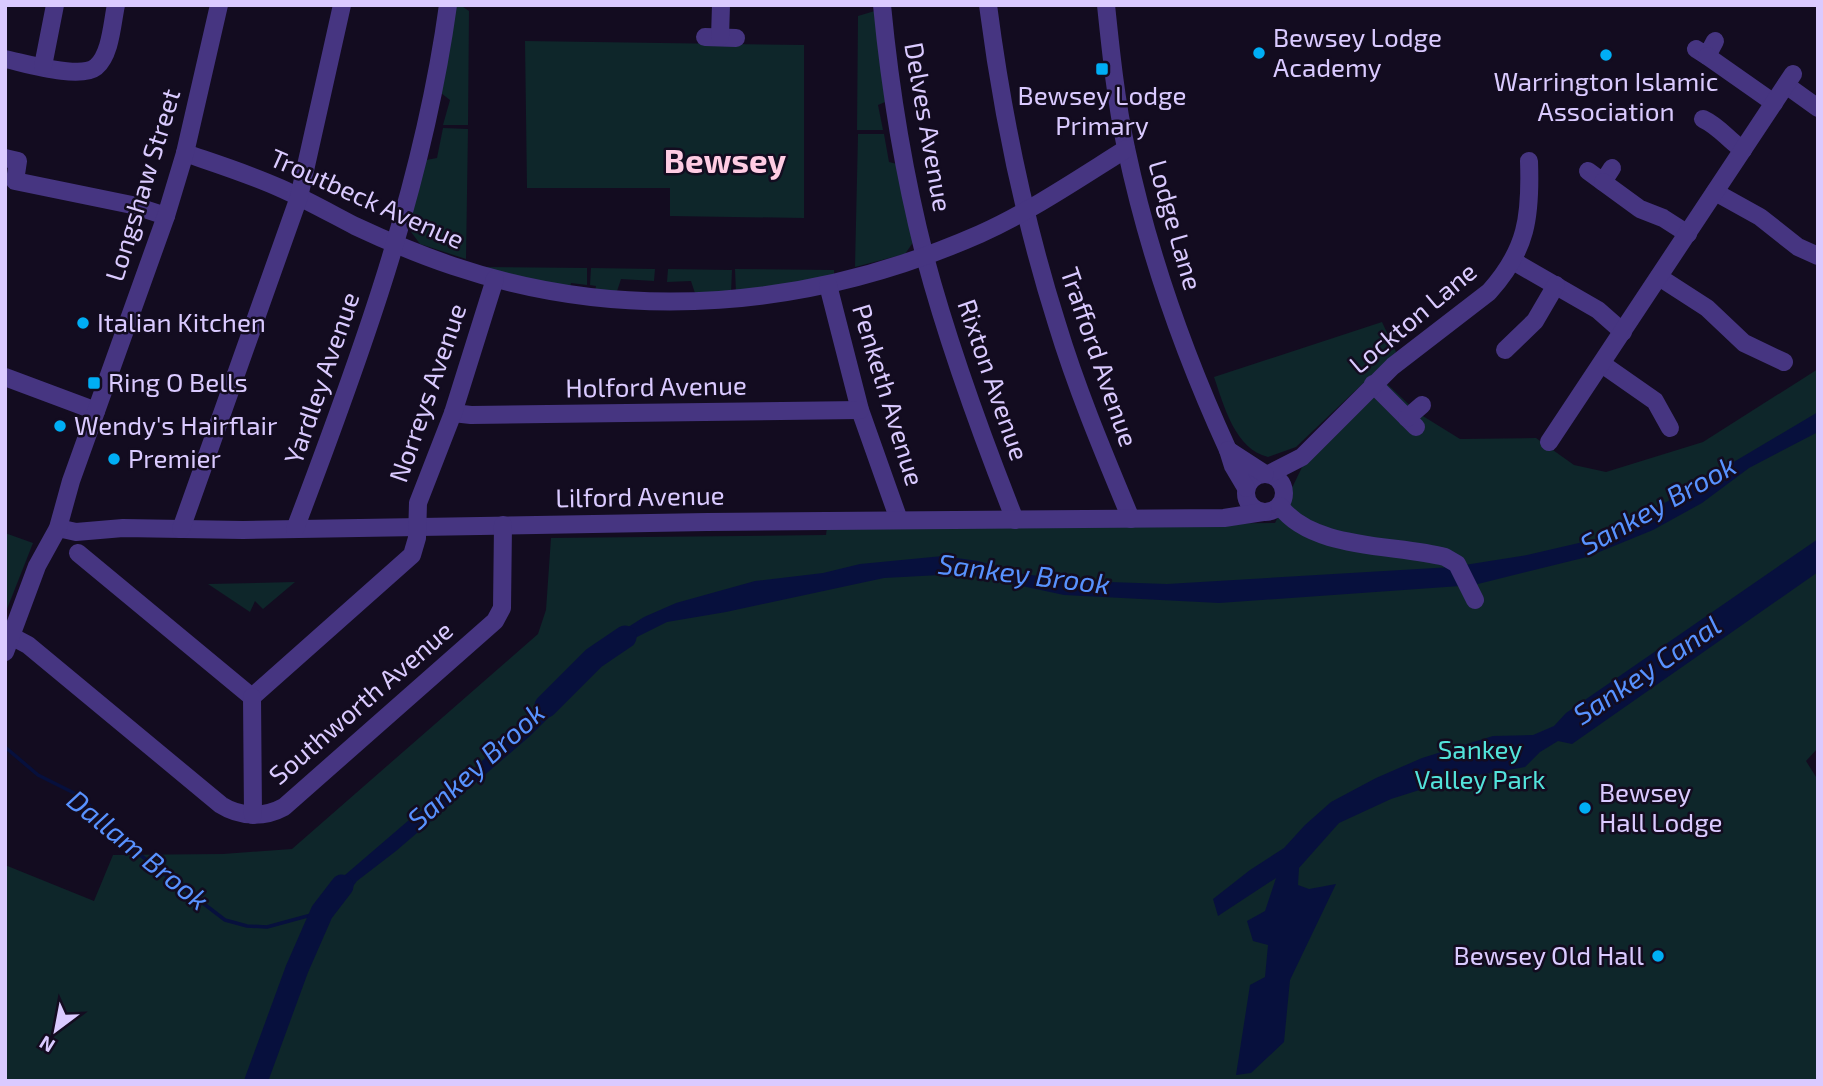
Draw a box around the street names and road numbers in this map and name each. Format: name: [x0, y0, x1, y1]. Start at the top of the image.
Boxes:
street label: Delves Avenue: [899, 40, 960, 214]
street label: Longshaw Street: [98, 85, 186, 284]
street label: Troutbeck Avenue: [266, 141, 469, 254]
street label: Lodge Lane: [1143, 156, 1210, 293]
street label: Lockton Lane: [1342, 255, 1482, 379]
street label: Trafford Avenue: [1055, 263, 1146, 450]
street label: Yardley Avenue: [277, 287, 365, 468]
street label: Rixton Avenue: [952, 295, 1036, 464]
street label: Norreys Avenue: [382, 299, 472, 486]
street label: Penketh Avenue: [847, 300, 932, 489]
street label: Holford Avenue: [565, 368, 747, 403]
street label: Lilford Avenue: [555, 479, 725, 512]
street label: Southworth Avenue: [262, 614, 458, 790]

